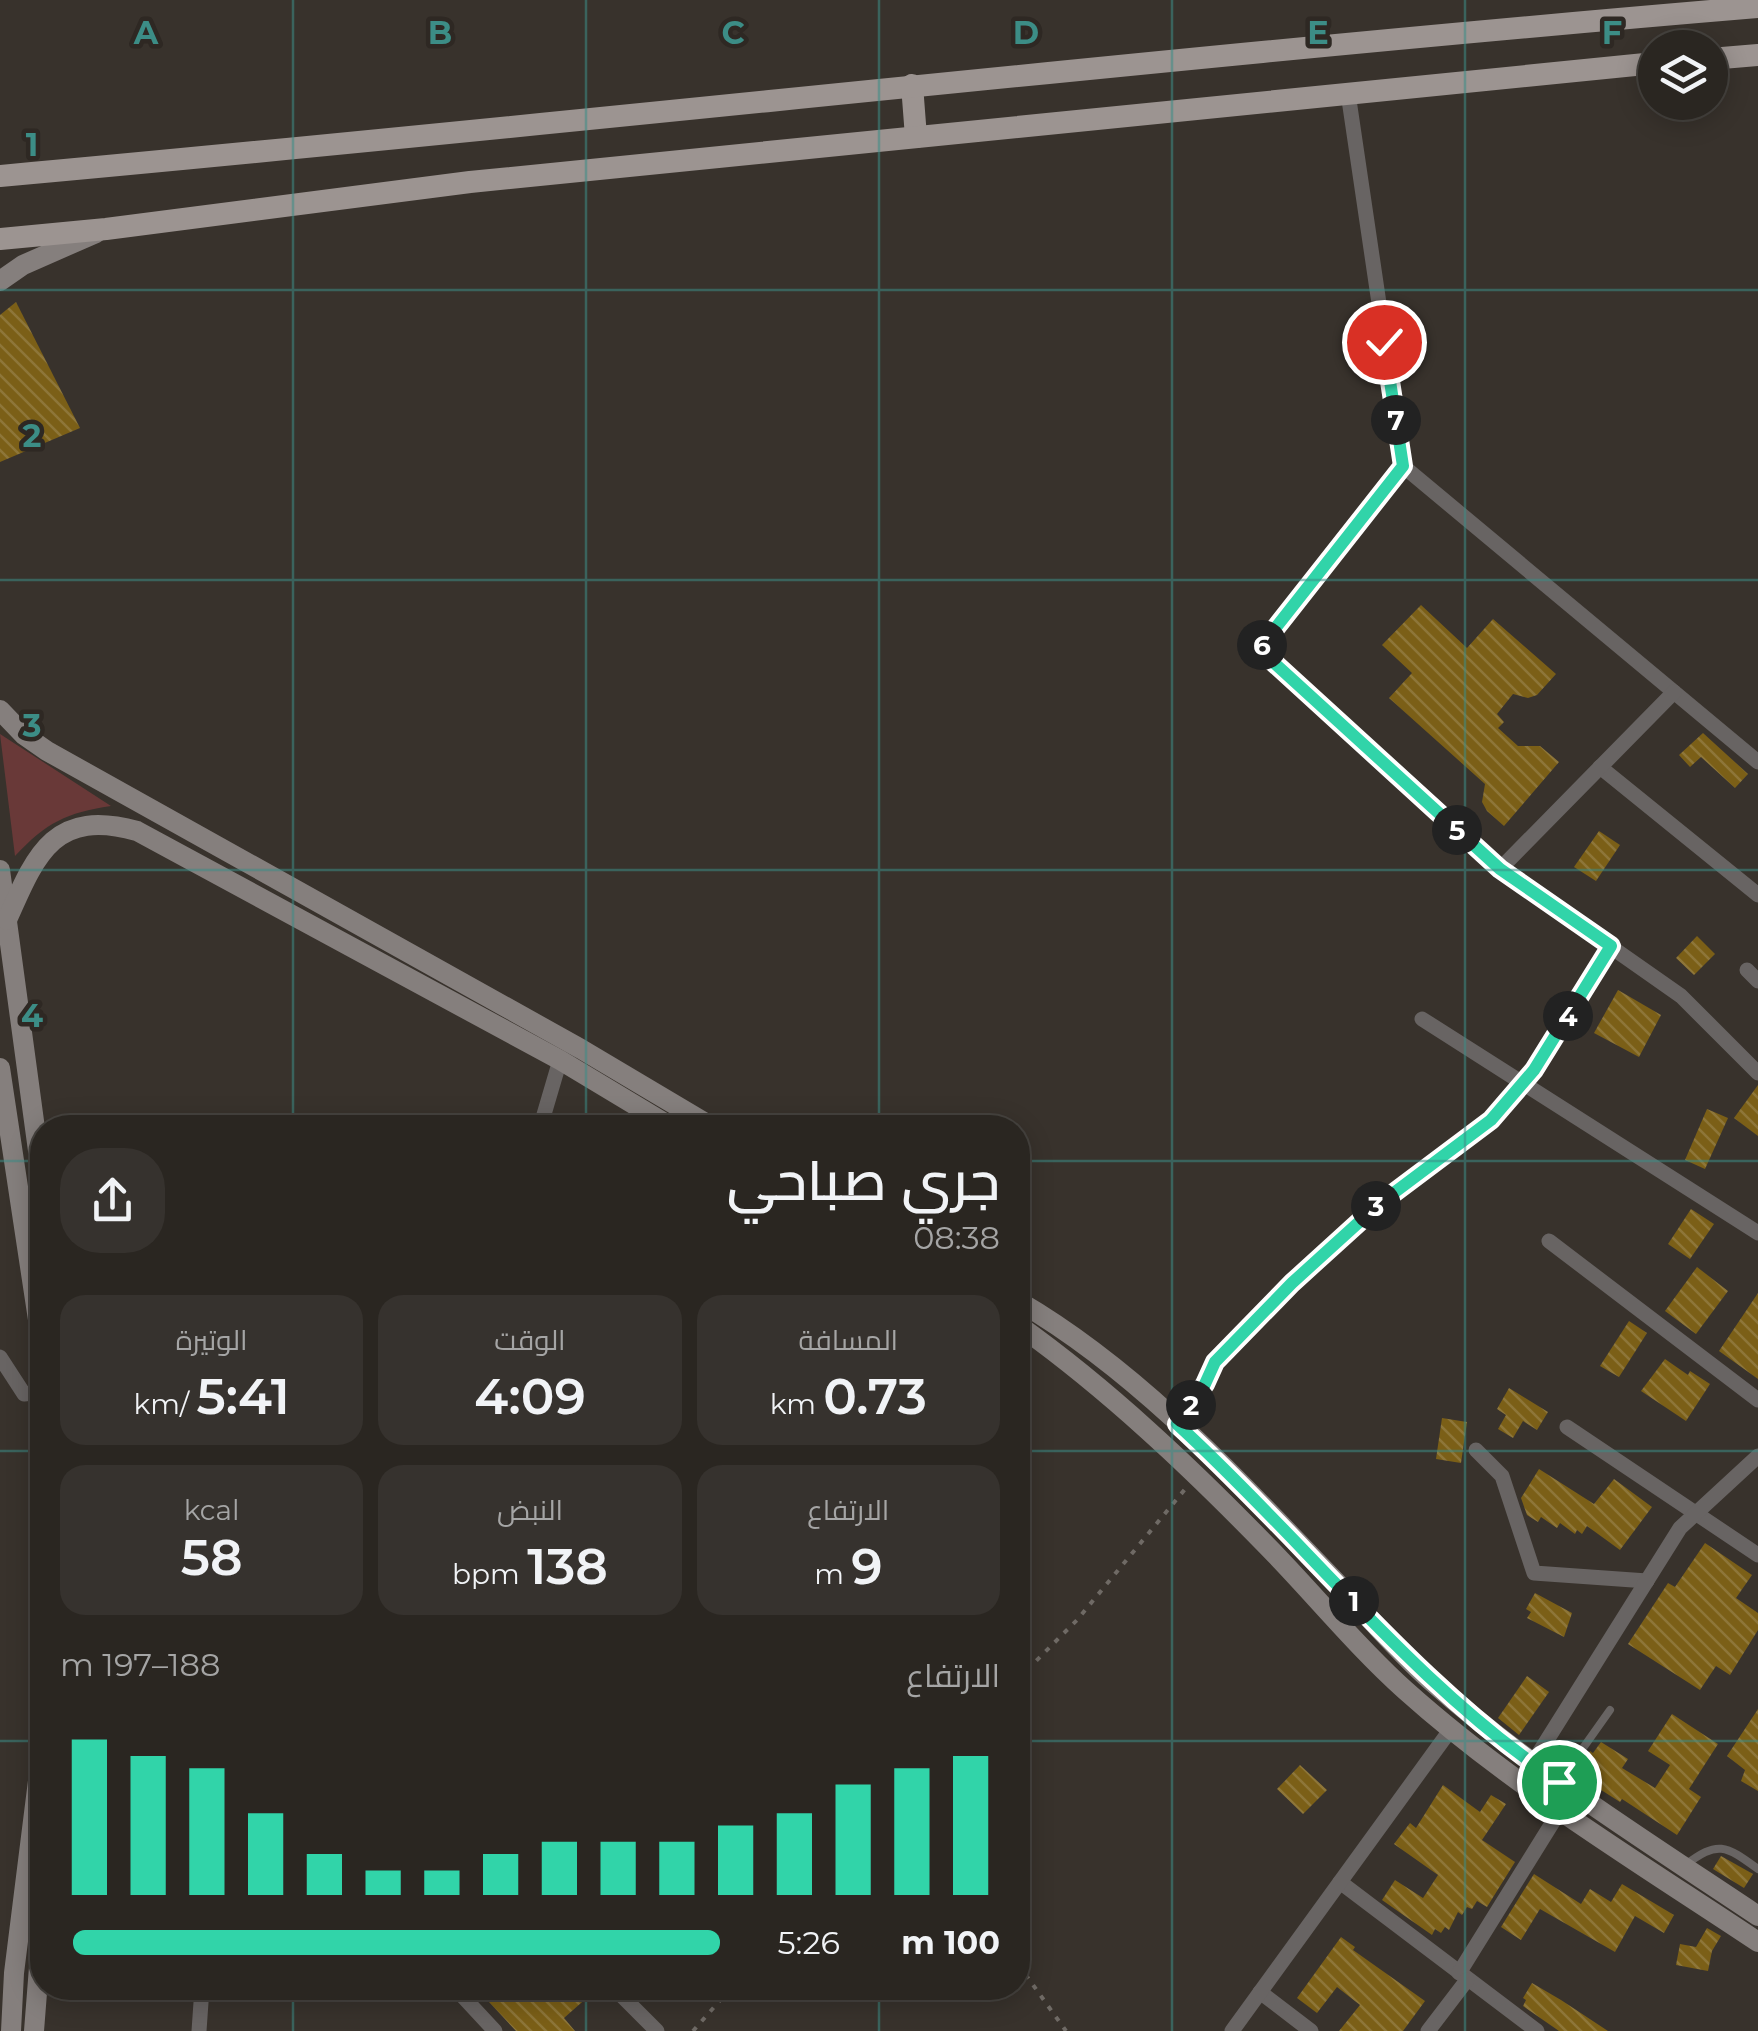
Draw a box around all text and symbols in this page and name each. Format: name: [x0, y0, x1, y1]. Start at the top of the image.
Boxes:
text: A: [133, 13, 159, 52]
text: B: [428, 13, 452, 52]
text: C: [721, 13, 745, 52]
text: D: [1013, 13, 1039, 52]
text: E: [1307, 13, 1329, 52]
text: F: [1602, 13, 1622, 52]
map controls: [1638, 30, 1728, 120]
button: layers: [1638, 30, 1728, 120]
text: 1: [26, 125, 38, 164]
pin: [1342, 300, 1427, 385]
icon: check: [1357, 315, 1412, 370]
pin: 7: [1371, 395, 1421, 445]
text: 7: [1387, 403, 1405, 437]
text: 2: [23, 416, 41, 455]
pin: 6: [1237, 620, 1287, 670]
text: 6: [1253, 628, 1271, 662]
text: 3: [22, 706, 41, 745]
pin: 5: [1432, 805, 1482, 855]
text: 5: [1449, 813, 1465, 847]
pin: 4: [1543, 991, 1593, 1041]
text: 4: [21, 996, 43, 1035]
text: 4: [1558, 999, 1578, 1033]
text: جري صباحي: [727, 1147, 1000, 1214]
button: share: [60, 1148, 165, 1253]
pin: 3: [1351, 1181, 1401, 1231]
text: 3: [1368, 1189, 1384, 1223]
text: 08:38: [913, 1218, 1000, 1257]
text: الوتيرة: [176, 1323, 248, 1357]
text: الوقت: [494, 1323, 566, 1357]
text: المسافة: [799, 1323, 898, 1357]
text: 5:41: [197, 1366, 290, 1427]
text: 4:09: [474, 1366, 586, 1427]
text: 0.73: [823, 1366, 927, 1427]
pin: 2: [1166, 1380, 1216, 1430]
text: /km: [134, 1387, 197, 1421]
text: km: [770, 1387, 823, 1421]
text: 2: [1183, 1388, 1199, 1422]
text: kcal: [184, 1493, 240, 1527]
text: النبض: [497, 1493, 563, 1527]
text: الارتفاع: [807, 1493, 889, 1527]
text: 58: [181, 1527, 243, 1588]
text: 138: [527, 1536, 608, 1597]
text: 9: [851, 1536, 883, 1597]
text: bpm: [452, 1557, 527, 1591]
text: m: [814, 1557, 851, 1591]
pin: 1: [1329, 1576, 1379, 1626]
text: 1: [1349, 1584, 1359, 1618]
text: 188–197 m: [60, 1645, 220, 1684]
text: الارتفاع: [906, 1656, 1000, 1695]
pin: [1517, 1740, 1602, 1825]
icon: arrive: [1532, 1755, 1587, 1810]
text: 5:26: [778, 1923, 840, 1962]
text: 100 m: [901, 1923, 1000, 1962]

